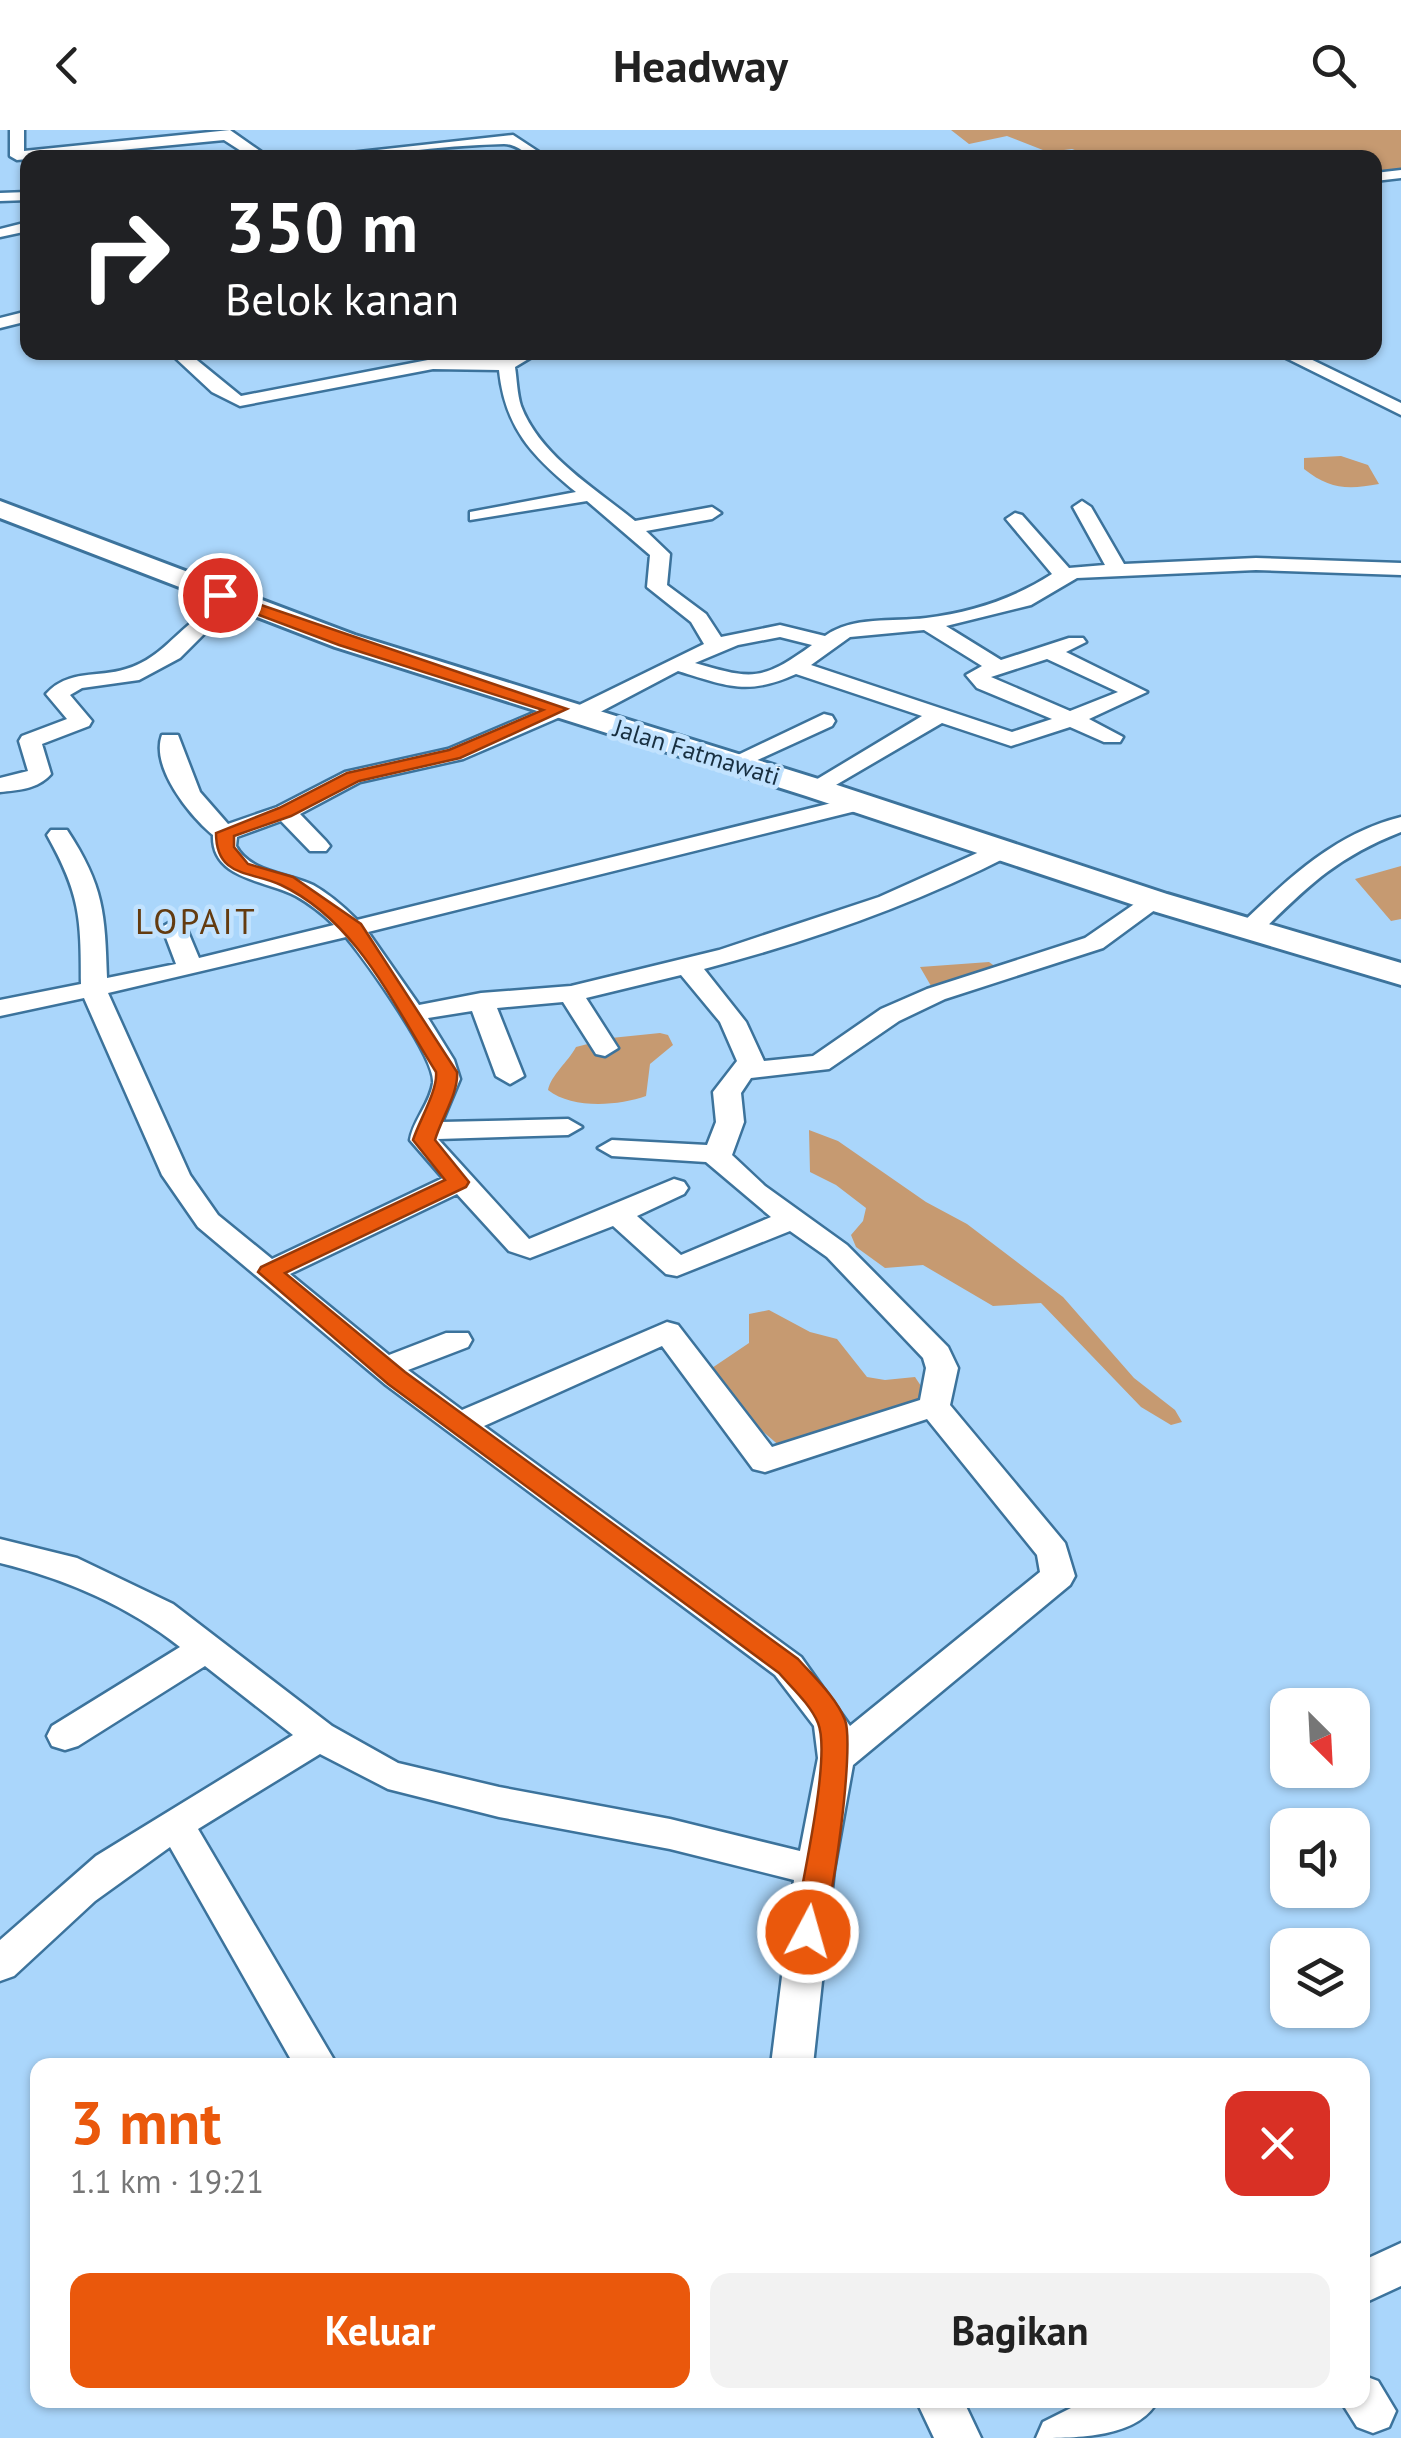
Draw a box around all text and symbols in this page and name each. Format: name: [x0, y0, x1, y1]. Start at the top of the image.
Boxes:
text: Headway: [613, 36, 788, 94]
icon: back: [40, 38, 95, 93]
icon: search: [1306, 38, 1361, 93]
text: 350 m: [225, 181, 418, 271]
icon: right: [60, 190, 190, 320]
text: Belok kanan: [225, 269, 459, 327]
pin: [178, 553, 263, 638]
icon: arrive: [193, 568, 248, 623]
street label: Jalan Fatmawati: [609, 711, 784, 792]
district label: LOPAIT: [135, 898, 257, 944]
north arrow: [1270, 1688, 1370, 1788]
map controls: [1270, 1688, 1370, 2028]
button: sound: [1270, 1808, 1370, 1908]
position arrow: [756, 1880, 860, 1984]
button: layers: [1270, 1928, 1370, 2028]
text: 3 mnt: [70, 2083, 221, 2161]
button: close: [1225, 2091, 1330, 2196]
text: 1.1 km · 19:21: [70, 2160, 264, 2202]
button: Keluar: [70, 2273, 690, 2388]
button: Bagikan: [710, 2273, 1330, 2388]

